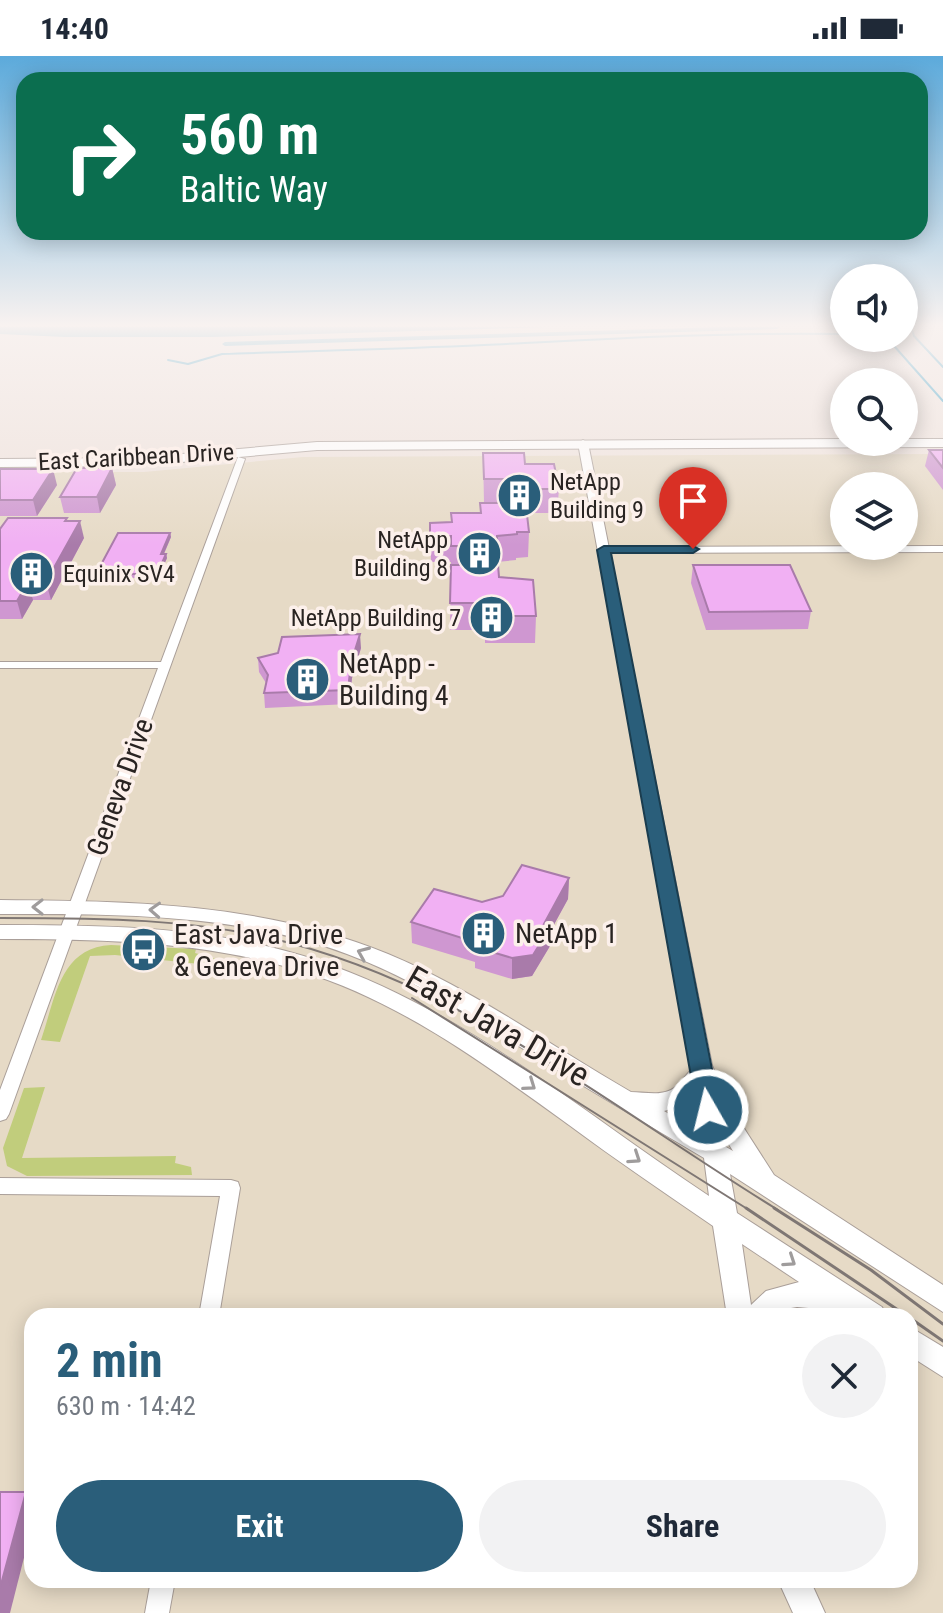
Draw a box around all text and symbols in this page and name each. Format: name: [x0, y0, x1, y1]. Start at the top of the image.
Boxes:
text: 14:40: [40, 11, 109, 46]
text: 560 m: [180, 102, 319, 168]
icon: right: [48, 104, 152, 208]
text: Baltic Way: [180, 169, 328, 211]
map controls: [830, 264, 918, 560]
button: sound: [830, 264, 918, 352]
button: search: [830, 368, 918, 456]
street label: East Caribbean Drive: [37, 438, 235, 476]
pin: [659, 467, 727, 549]
place label: NetApp Building 9: [550, 468, 644, 524]
building icon: NetApp Building 9: [495, 472, 543, 520]
button: layers: [830, 472, 918, 560]
icon: arrive: [671, 479, 715, 523]
place label: NetApp Building 8: [354, 526, 448, 582]
building icon: NetApp Building 8: [455, 530, 503, 578]
building icon: Equinix SV4: [8, 550, 56, 598]
place label: Equinix SV4: [63, 560, 175, 588]
building icon: NetApp Building 7: [468, 594, 516, 642]
place label: NetApp Building 7: [291, 604, 461, 632]
place label: NetApp - Building 4: [339, 647, 449, 712]
building icon: NetApp - Building 4: [284, 655, 332, 703]
street label: Geneva Drive: [80, 714, 160, 860]
one-way arrow: [31, 898, 44, 916]
one-way arrow: [148, 902, 161, 919]
building icon: NetApp 1: [460, 909, 508, 957]
place label: NetApp 1: [515, 917, 618, 950]
place label: East Java Drive & Geneva Drive: [174, 918, 343, 983]
bus stop icon: East Java Drive & Geneva Drive: [119, 926, 167, 974]
one-way arrow: [357, 946, 372, 962]
street label: East Java Drive: [399, 957, 597, 1095]
position arrow: [666, 1068, 750, 1152]
one-way arrow: [521, 1075, 536, 1090]
one-way arrow: [626, 1149, 640, 1164]
one-way arrow: [782, 1252, 796, 1267]
text: 2 min: [56, 1332, 163, 1389]
button: close: [802, 1334, 886, 1418]
text: 630 m · 14:42: [56, 1391, 196, 1421]
button: Exit: [56, 1480, 463, 1572]
button: Share: [479, 1480, 886, 1572]

